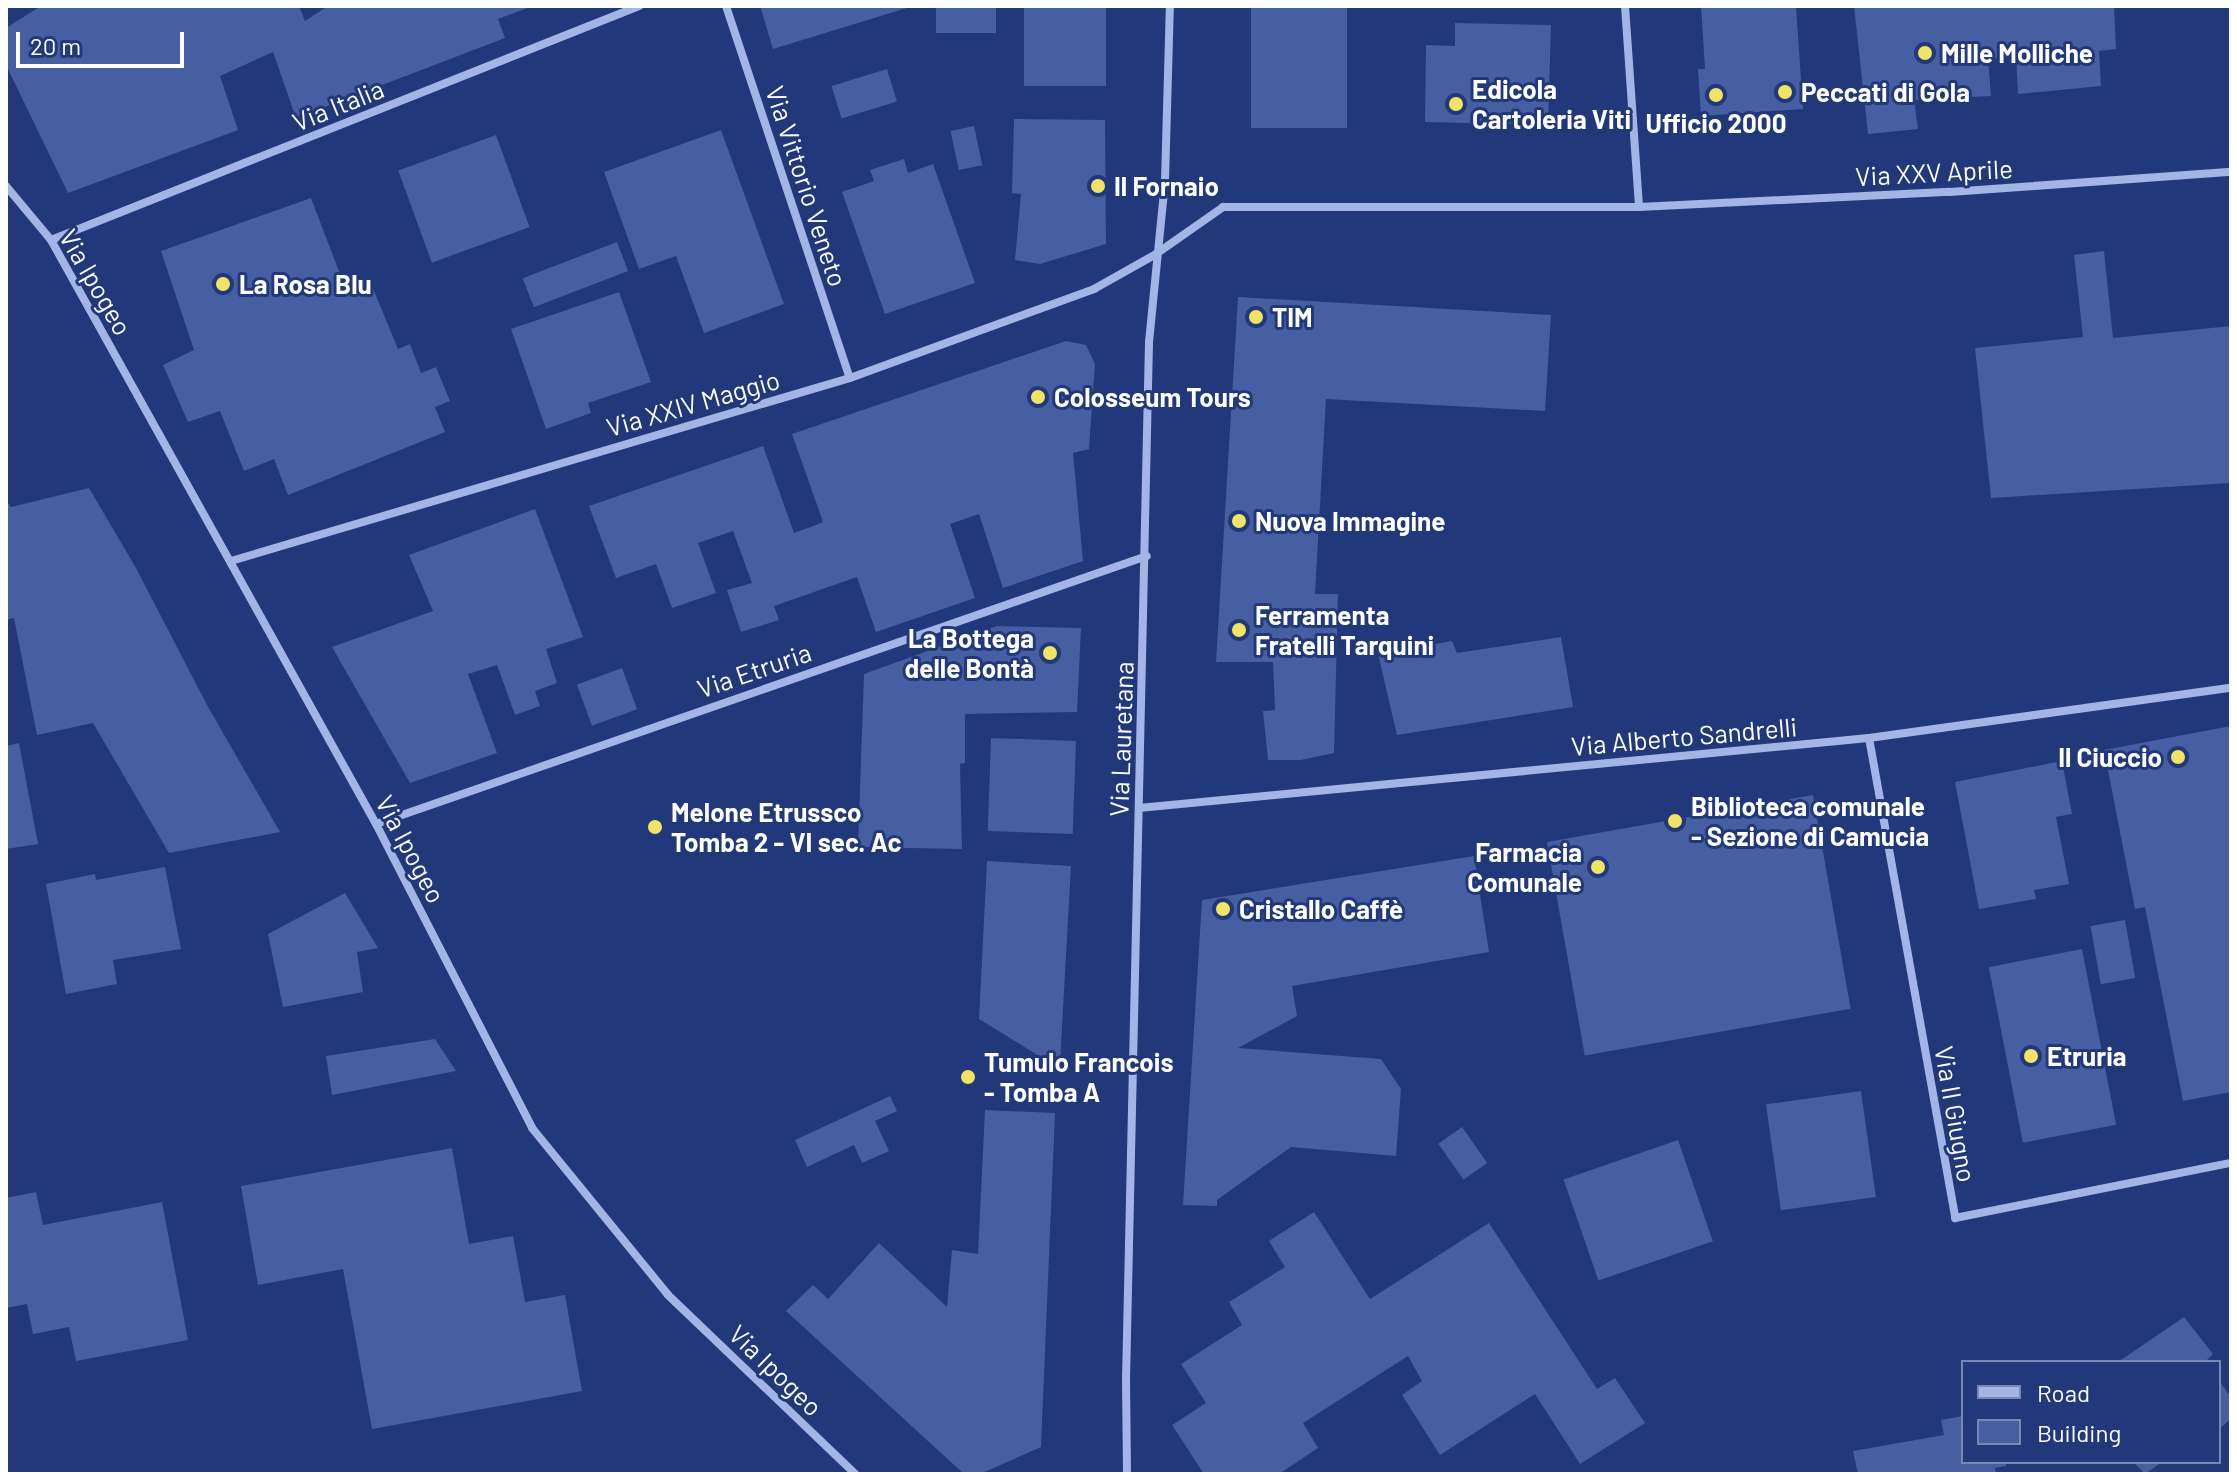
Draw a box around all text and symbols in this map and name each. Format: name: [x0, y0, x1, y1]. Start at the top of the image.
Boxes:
scale bar: [20, 16, 188, 66]
text: 20 m: [30, 31, 81, 60]
place label: Mille Molliche: [1941, 37, 2093, 69]
marker: Mille Molliche: [1916, 44, 1934, 62]
street label: Via Italia: [288, 73, 388, 137]
place label: Edicola Cartoleria Viti: [1472, 73, 1631, 134]
place label: Peccati di Gola: [1801, 76, 1970, 108]
street label: Via Vittorio Veneto: [760, 82, 854, 290]
marker: Peccati di Gola: [1776, 83, 1794, 101]
marker: Ufficio 2000: [1707, 86, 1725, 104]
marker: Edicola Cartoleria Viti: [1447, 95, 1465, 113]
place label: Ufficio 2000: [1646, 107, 1786, 139]
street label: Via XXV Aprile: [1854, 152, 2014, 192]
place label: Il Fornaio: [1114, 170, 1219, 202]
marker: Il Fornaio: [1089, 177, 1107, 195]
street label: Via Ipogeo: [53, 223, 139, 341]
place label: La Rosa Blu: [239, 268, 372, 300]
marker: La Rosa Blu: [214, 275, 232, 293]
place label: TIM: [1272, 301, 1313, 333]
marker: TIM: [1247, 308, 1265, 326]
street label: Via XXIV Maggio: [603, 363, 783, 443]
place label: Colosseum Tours: [1054, 381, 1251, 413]
marker: Colosseum Tours: [1029, 388, 1047, 406]
place label: Nuova Immagine: [1255, 505, 1445, 537]
marker: Nuova Immagine: [1230, 512, 1248, 530]
place label: Ferramenta Fratelli Tarquini: [1255, 599, 1434, 660]
marker: Ferramenta Fratelli Tarquini: [1230, 621, 1248, 639]
place label: La Bottega delle Bontà: [905, 622, 1034, 684]
street label: Via Etruria: [693, 636, 815, 704]
marker: La Bottega delle Bontà: [1041, 644, 1059, 662]
street label: Via Lauretana: [1103, 661, 1139, 817]
street label: Via Alberto Sandrelli: [1570, 711, 1798, 761]
place label: Il Ciuccio: [2058, 741, 2162, 773]
marker: Il Ciuccio: [2169, 748, 2187, 766]
street label: Via Ipogeo: [370, 790, 452, 908]
place label: Biblioteca comunale - Sezione di Camucia: [1691, 790, 1929, 852]
place label: Melone Etrussco Tomba 2 - VI sec. Ac: [671, 796, 901, 858]
marker: Biblioteca comunale - Sezione di Camucia: [1666, 812, 1684, 830]
marker: Melone Etrussco Tomba 2 - VI sec. Ac: [646, 818, 664, 836]
place label: Farmacia Comunale: [1467, 836, 1582, 898]
marker: Farmacia Comunale: [1589, 858, 1607, 876]
place label: Cristallo Caffè: [1239, 893, 1403, 925]
marker: Cristallo Caffè: [1214, 900, 1232, 918]
place label: Etruria: [2047, 1040, 2127, 1072]
street label: Via II Giugno: [1929, 1044, 1983, 1184]
place label: Tumulo Francois - Tomba A: [984, 1046, 1174, 1108]
marker: Etruria: [2022, 1047, 2040, 1065]
marker: Tumulo Francois - Tomba A: [959, 1068, 977, 1086]
street label: Via Ipogeo: [723, 1318, 829, 1422]
legend: [1961, 1360, 2221, 1464]
text: Road: [2037, 1378, 2090, 1407]
text: Building: [2037, 1418, 2121, 1447]

